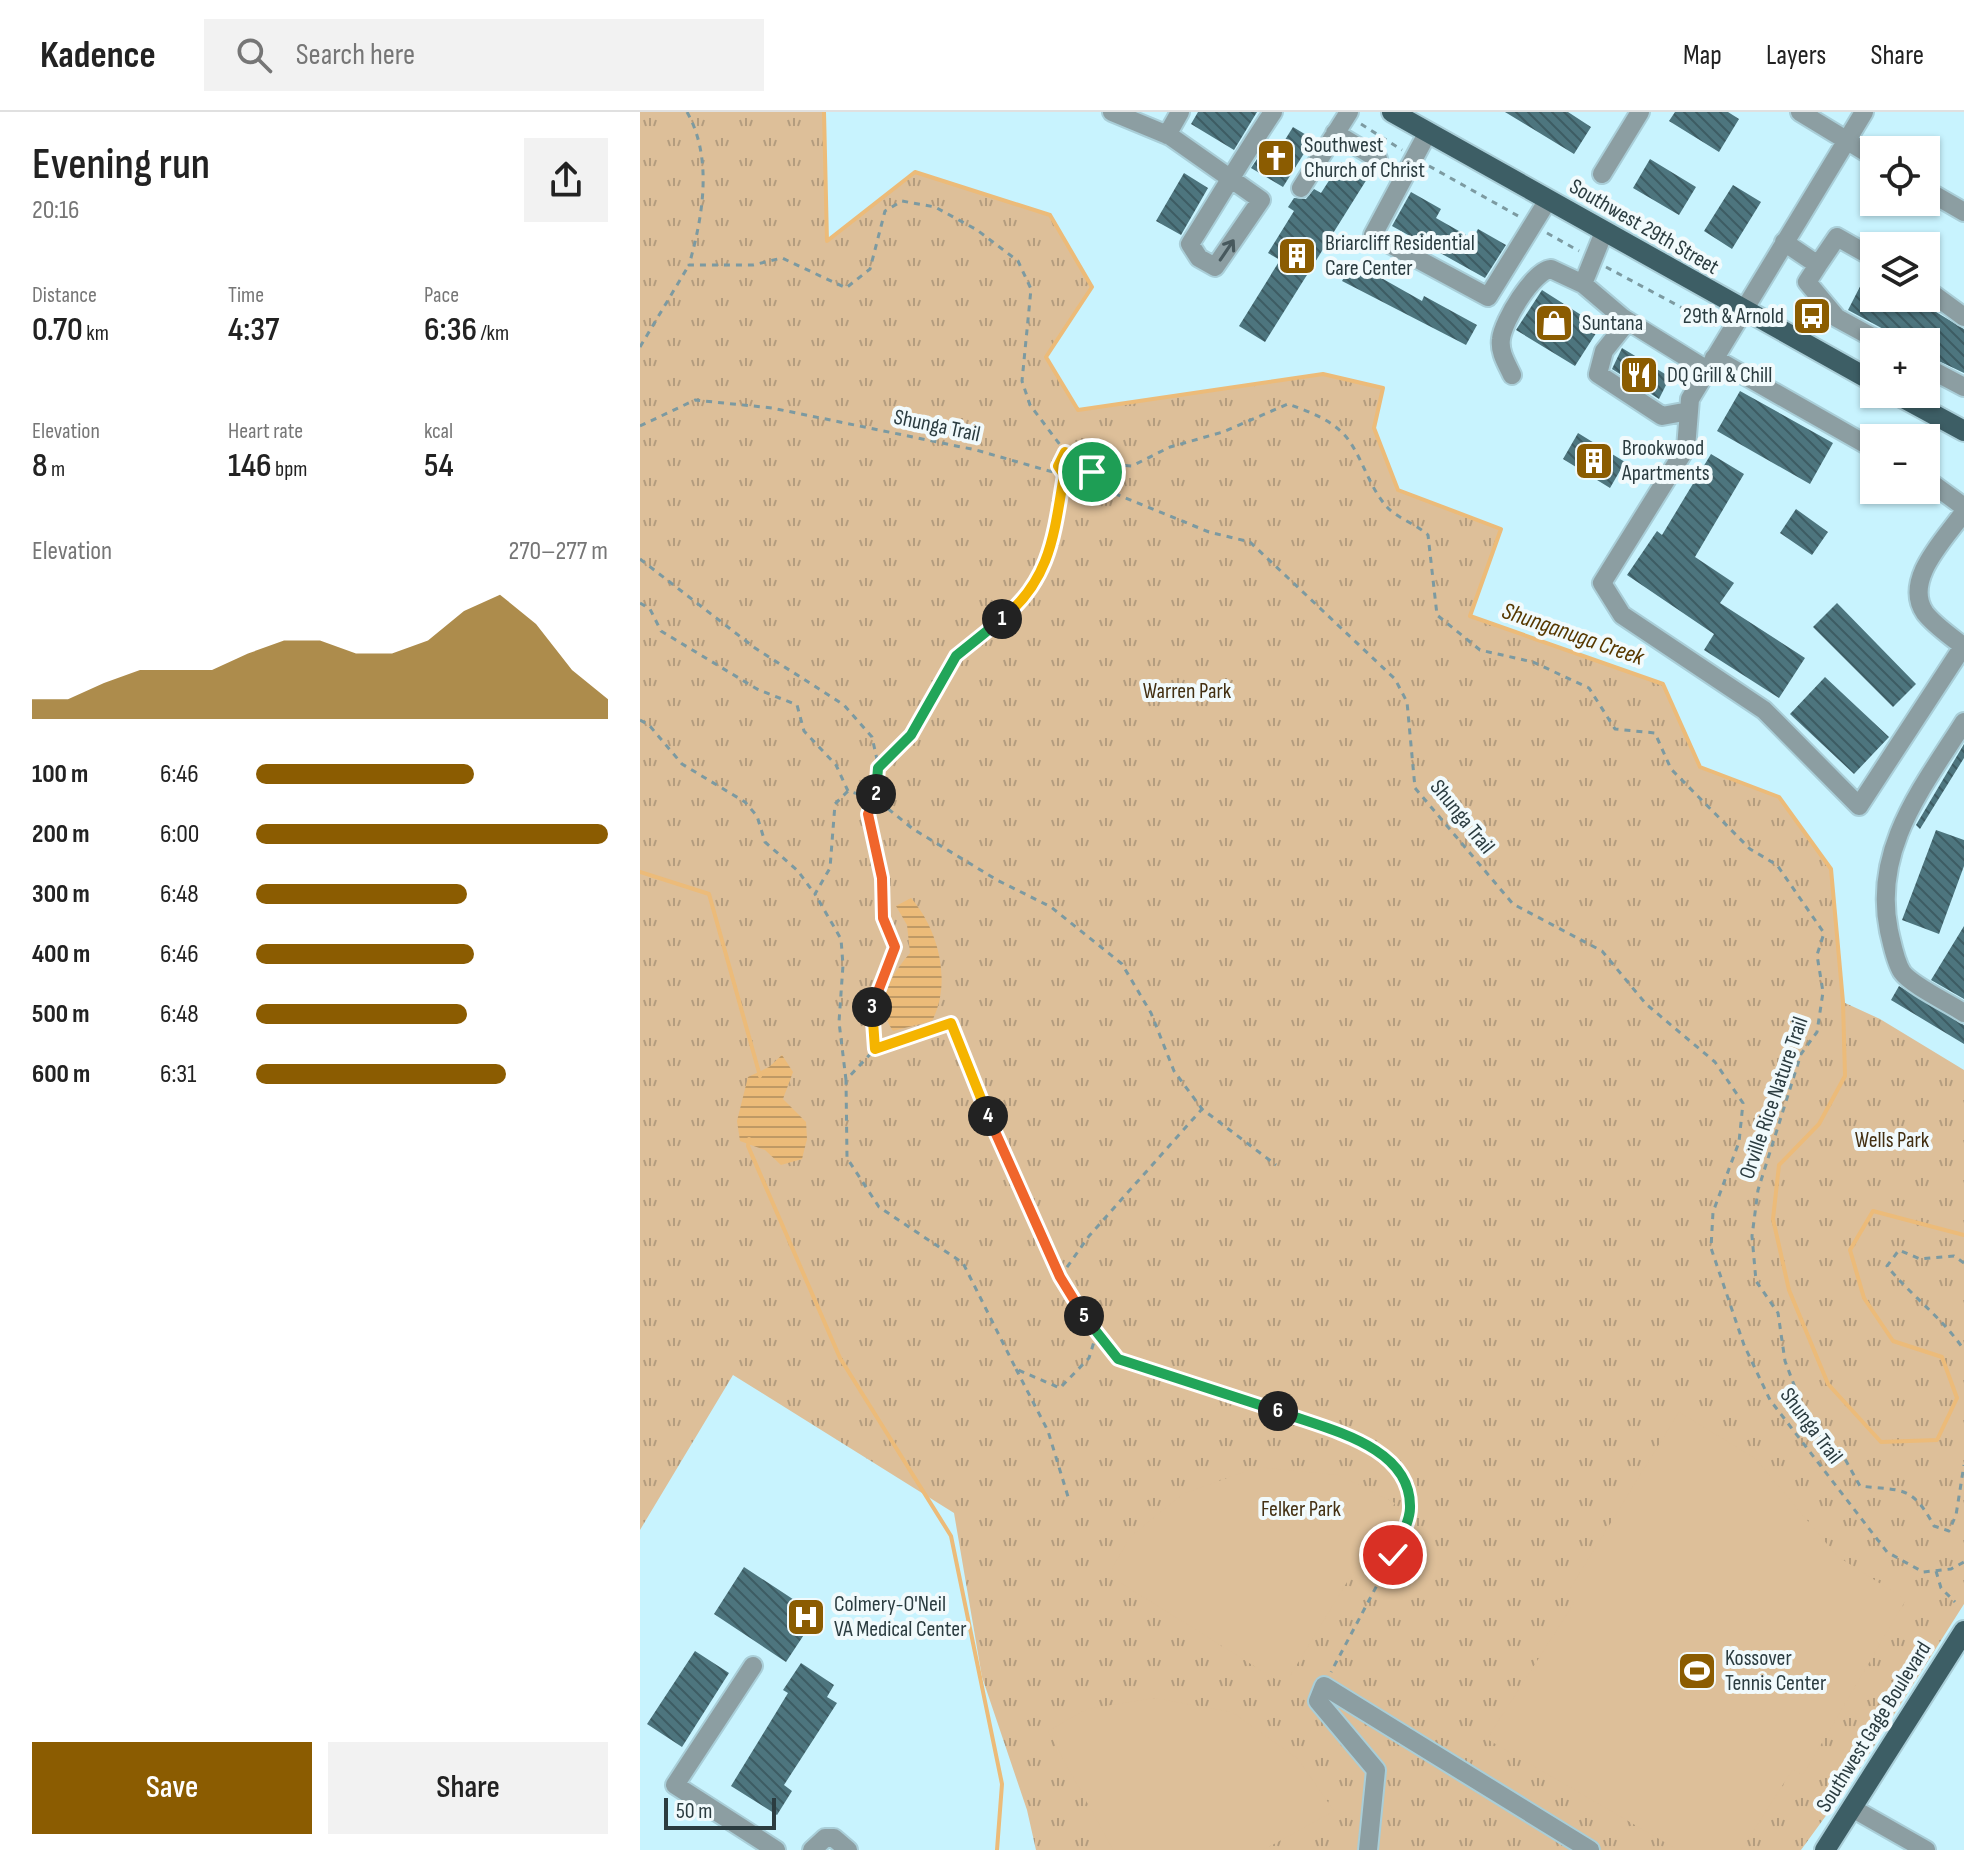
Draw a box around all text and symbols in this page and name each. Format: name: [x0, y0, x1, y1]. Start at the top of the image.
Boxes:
search box: [204, 19, 764, 91]
text: Kadence: [40, 33, 156, 78]
icon: search: [232, 33, 276, 77]
text: Search here: [296, 37, 415, 73]
text: Map: [1683, 39, 1722, 72]
text: Layers: [1766, 39, 1826, 72]
text: Share: [1870, 39, 1924, 72]
place label: Southwest Church of Christ: [1304, 132, 1425, 184]
map controls: [1860, 136, 1940, 504]
button: locate: [1860, 136, 1940, 216]
church icon: Southwest Church of Christ: [1255, 137, 1297, 179]
text: Evening run: [32, 138, 210, 191]
button: share: [524, 138, 608, 222]
street label: Southwest 29th Street: [1564, 173, 1724, 281]
text: 20:16: [32, 195, 79, 226]
place label: Briarcliff Residential Care Center: [1325, 230, 1475, 282]
button: layers: [1860, 232, 1940, 312]
building icon: Briarcliff Residential Care Center: [1276, 235, 1318, 277]
one-way arrow: [1219, 239, 1235, 261]
text: Distance: [32, 282, 97, 309]
text: Time: [228, 282, 264, 309]
text: Pace: [424, 282, 459, 309]
bus stop icon: 29th & Arnold: [1791, 295, 1833, 337]
shop icon: Suntana: [1533, 302, 1575, 344]
place label: 29th & Arnold: [1683, 303, 1784, 330]
text: 0.70: [32, 309, 83, 350]
text: 4:37: [228, 309, 279, 350]
text: 6:36: [424, 309, 477, 350]
place label: Suntana: [1582, 310, 1643, 337]
text: km: [83, 320, 109, 347]
text: /km: [477, 320, 509, 347]
button: +: [1860, 328, 1940, 408]
restaurant icon: DQ Grill & Chill: [1618, 354, 1660, 396]
place label: DQ Grill & Chill: [1667, 362, 1772, 389]
street label: Shunga Trail: [891, 404, 983, 448]
text: Elevation: [32, 418, 100, 445]
text: Heart rate: [228, 418, 303, 445]
text: kcal: [424, 418, 453, 445]
button: −: [1860, 424, 1940, 504]
place label: Brookwood Apartments: [1621, 435, 1710, 487]
pin: [1058, 438, 1126, 506]
building icon: Brookwood Apartments: [1573, 440, 1615, 482]
text: 8: [32, 445, 48, 486]
text: 146: [228, 445, 272, 486]
text: 54: [424, 445, 454, 486]
icon: arrive: [1070, 450, 1114, 494]
text: m: [48, 456, 65, 483]
text: bpm: [272, 456, 307, 483]
text: Elevation: [32, 536, 112, 567]
text: 270–277 m: [508, 536, 608, 567]
water label: Shunganuga Creek: [1498, 596, 1649, 672]
pin: 1: [982, 599, 1022, 639]
text: 1: [998, 605, 1006, 632]
park label: Warren Park: [1143, 678, 1232, 705]
text: 100 m: [32, 759, 88, 790]
text: 6:46: [160, 759, 199, 790]
pin: 2: [856, 774, 896, 814]
street label: Shunga Trail: [1424, 774, 1500, 860]
text: 2: [871, 780, 881, 807]
text: 200 m: [32, 819, 89, 850]
text: 6:00: [160, 819, 199, 850]
text: 300 m: [32, 879, 90, 910]
text: 6:48: [160, 879, 199, 910]
text: 400 m: [32, 939, 90, 970]
text: 6:46: [160, 939, 199, 970]
pin: 3: [852, 987, 892, 1027]
text: 3: [867, 993, 877, 1020]
text: 500 m: [32, 999, 89, 1030]
text: 6:48: [160, 999, 199, 1030]
street label: Orville Rice Nature Trail: [1734, 1013, 1814, 1183]
text: 600 m: [32, 1059, 90, 1090]
text: 6:31: [160, 1059, 196, 1090]
pin: 4: [968, 1096, 1008, 1136]
text: 4: [983, 1102, 993, 1129]
park label: Wells Park: [1855, 1127, 1930, 1154]
pin: 5: [1064, 1296, 1104, 1336]
text: 5: [1079, 1302, 1089, 1329]
street label: Shunga Trail: [1774, 1383, 1848, 1469]
pin: 6: [1258, 1391, 1298, 1431]
text: 6: [1273, 1397, 1283, 1424]
park label: Felker Park: [1261, 1496, 1342, 1523]
pin: [1359, 1521, 1427, 1589]
icon: check: [1371, 1533, 1415, 1577]
place label: Colmery-O'Neil VA Medical Center: [834, 1591, 967, 1643]
hospital icon: Colmery-O'Neil VA Medical Center: [785, 1596, 827, 1638]
street label: Southwest Gage Boulevard: [1811, 1637, 1937, 1817]
place label: Kossover Tennis Center: [1725, 1645, 1826, 1697]
sports icon: Kossover Tennis Center: [1676, 1650, 1718, 1692]
button: Save: [32, 1742, 312, 1834]
button: Share: [328, 1742, 608, 1834]
scale bar: [664, 1794, 776, 1830]
text: 50 m: [676, 1798, 712, 1825]

